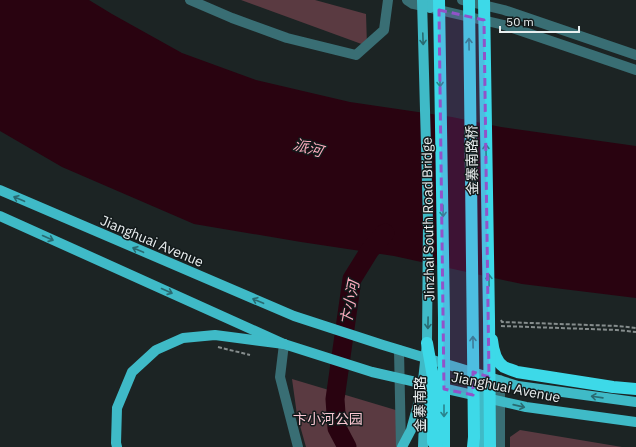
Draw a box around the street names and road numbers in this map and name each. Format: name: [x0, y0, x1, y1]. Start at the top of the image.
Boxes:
street label: 金寨南路桥: [462, 125, 482, 195]
street label: Jinzhai South Road Bridge: [418, 137, 438, 301]
street label: Jianghuai Avenue: [98, 211, 207, 271]
street label: Jianghuai Avenue: [450, 368, 562, 406]
street label: 金寨南路: [411, 376, 429, 432]

